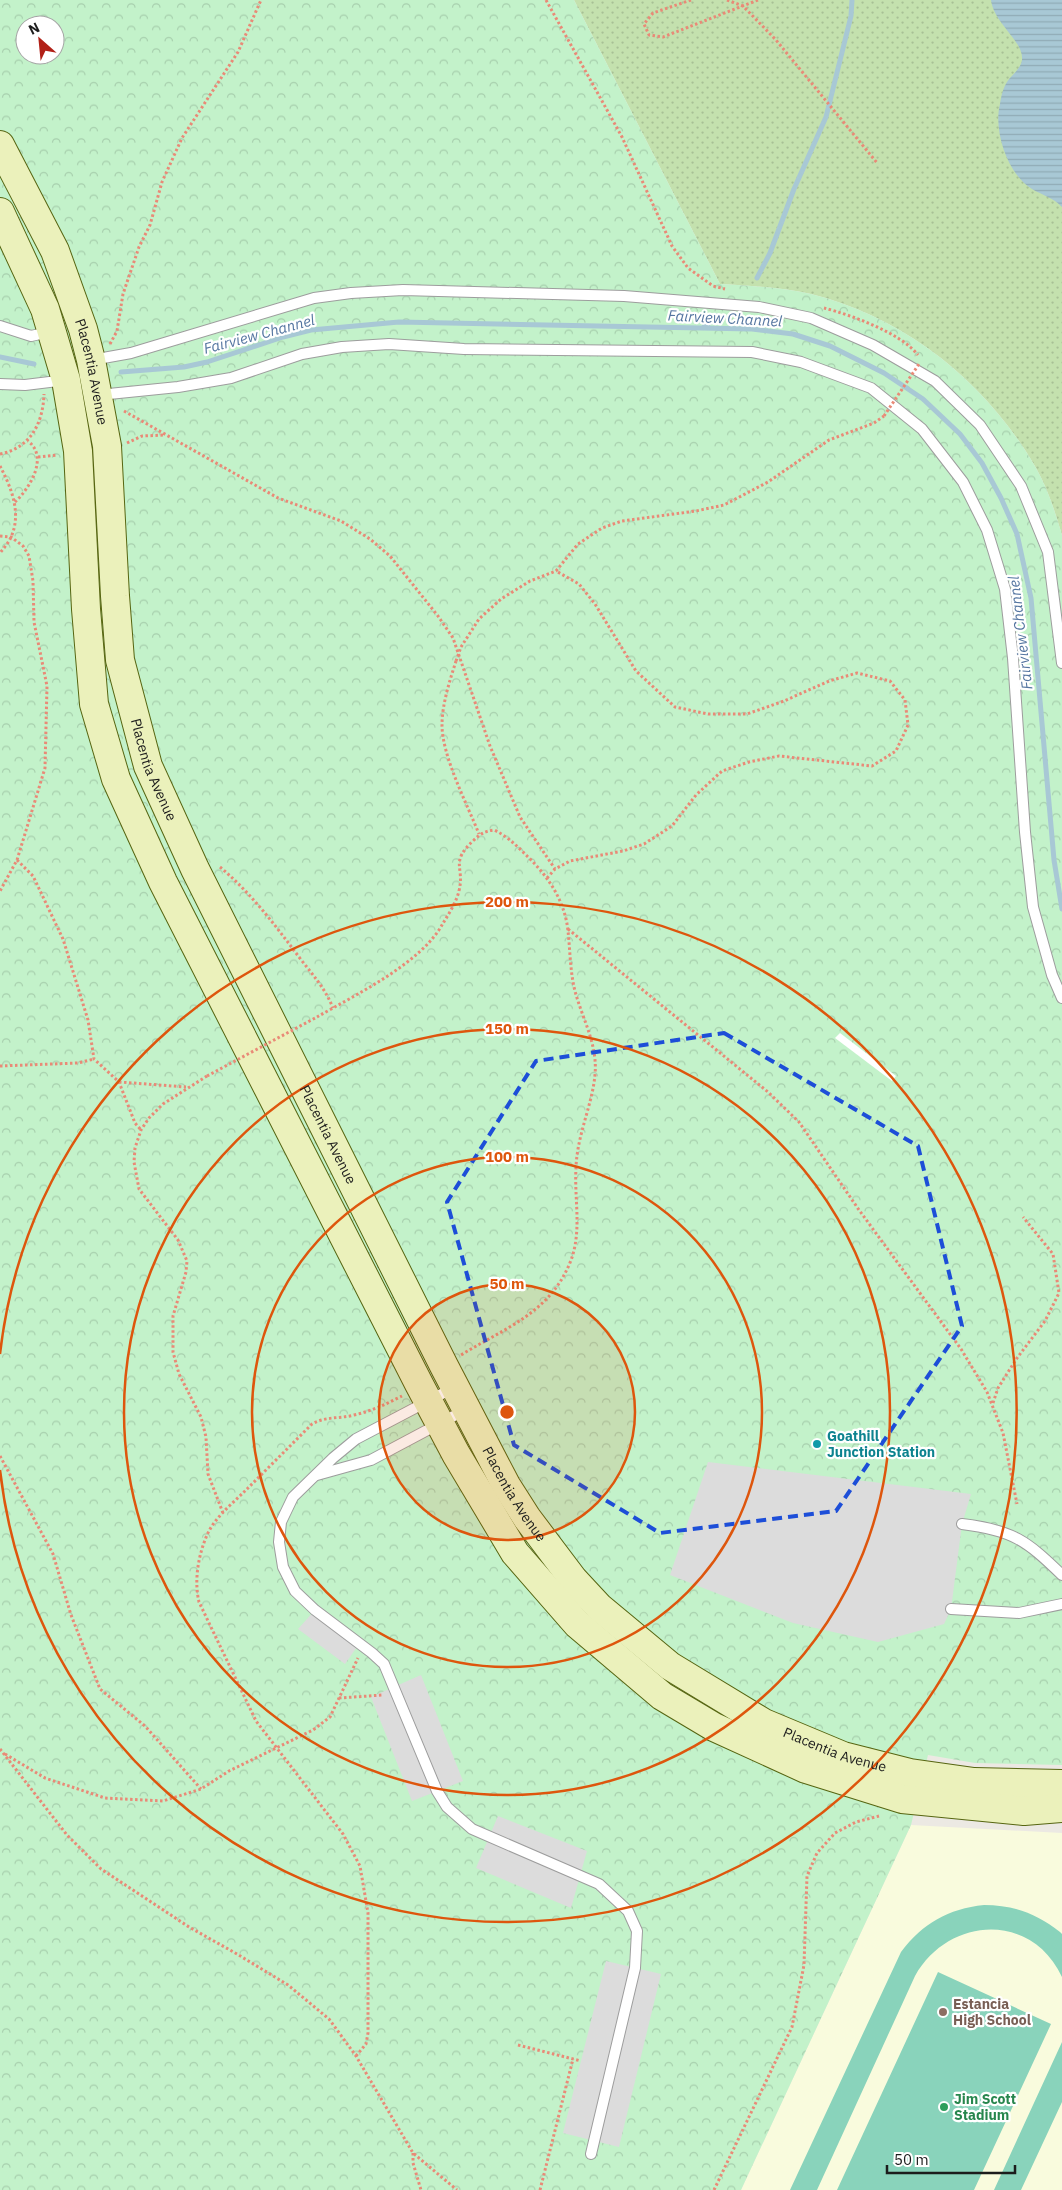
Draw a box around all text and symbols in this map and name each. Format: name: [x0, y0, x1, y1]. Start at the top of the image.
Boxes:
north arrow: [15, 15, 65, 65]
text: N: [25, 18, 43, 39]
water label: Fairview Channel: [667, 306, 783, 330]
water label: Fairview Channel: [201, 310, 317, 358]
street label: Placentia Avenue: [71, 316, 112, 427]
water label: Fairview Channel: [1004, 575, 1036, 691]
street label: Placentia Avenue: [127, 716, 181, 824]
text: 200 m: [485, 892, 529, 911]
text: 150 m: [485, 1019, 529, 1038]
street label: Placentia Avenue: [296, 1082, 360, 1187]
text: 100 m: [485, 1147, 529, 1166]
text: 50 m: [490, 1274, 524, 1293]
centre of rings: [498, 1403, 516, 1421]
place label: Goathill Junction Station: [827, 1427, 935, 1461]
marker: Goathill Junction Station: [811, 1438, 823, 1450]
street label: Placentia Avenue: [478, 1443, 551, 1545]
street label: Placentia Avenue: [781, 1723, 889, 1776]
place label: Estancia High School: [953, 1995, 1031, 2029]
marker: Estancia High School: [937, 2006, 949, 2018]
place label: Jim Scott Stadium: [954, 2090, 1016, 2124]
marker: Jim Scott Stadium: [938, 2101, 950, 2113]
scale bar: [887, 2142, 1014, 2174]
text: 50 m: [894, 2150, 929, 2169]

